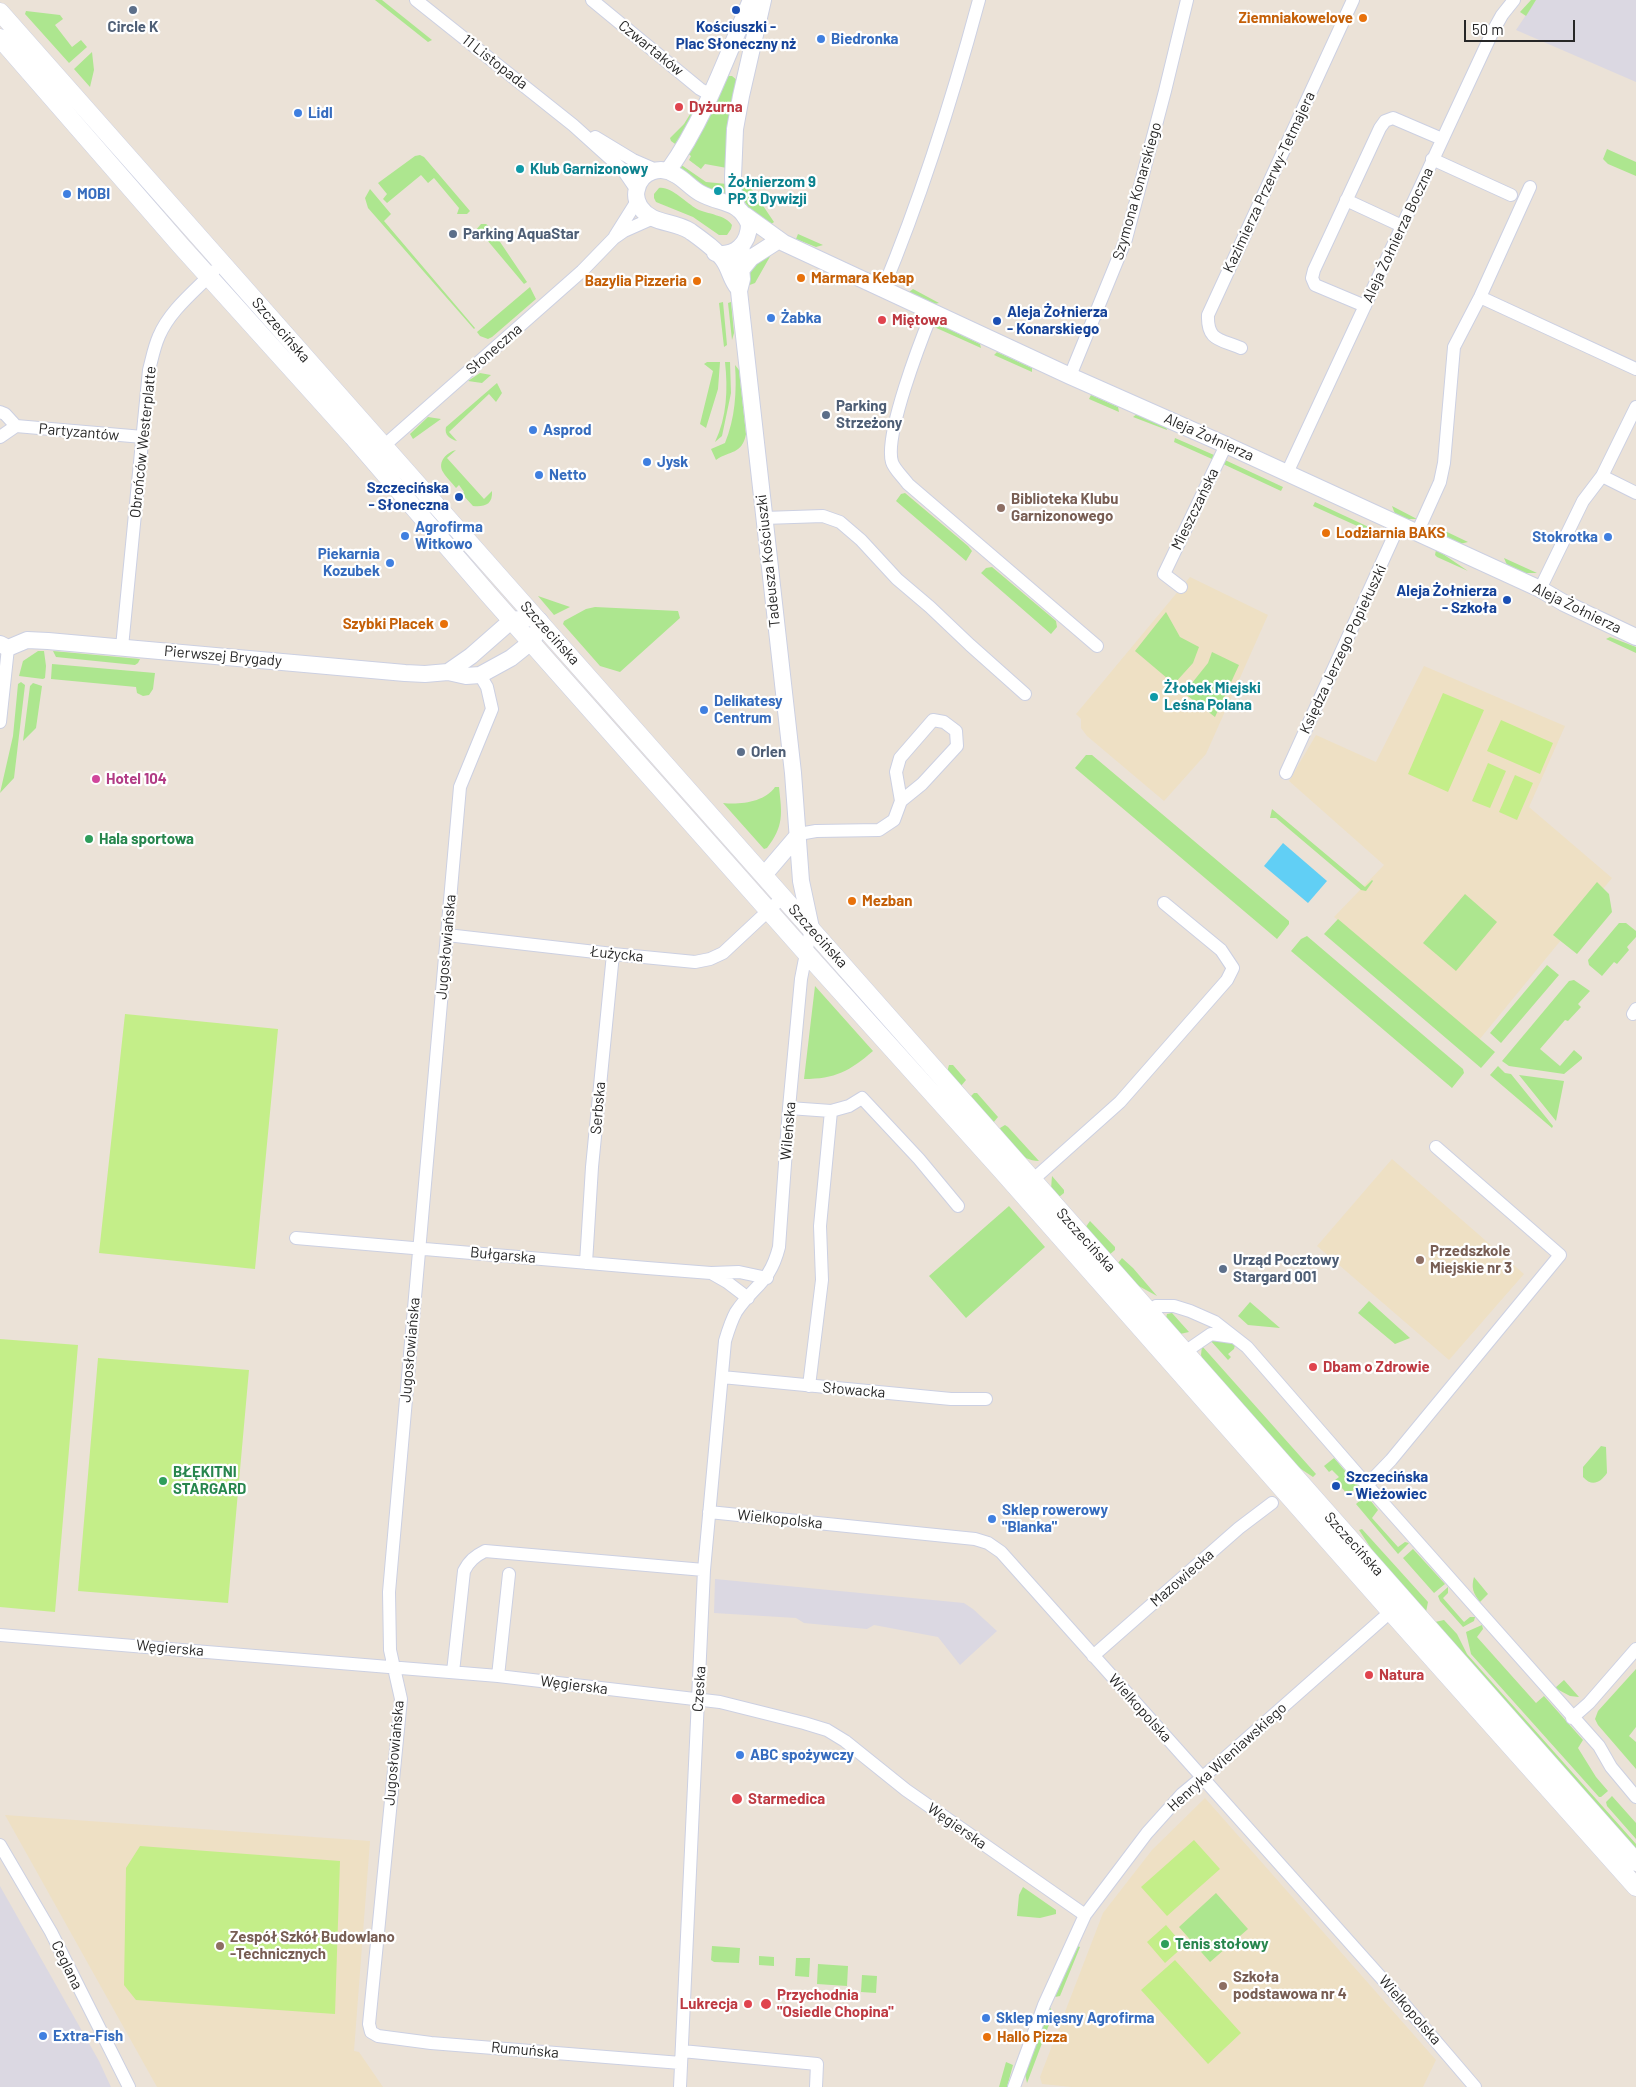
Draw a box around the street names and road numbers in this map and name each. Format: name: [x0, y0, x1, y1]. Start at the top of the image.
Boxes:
street label: Czwartaków: [615, 16, 687, 80]
street label: 11 Listopada: [459, 31, 531, 93]
street label: Kazimierza Przerwy-Tetmajera: [1219, 89, 1319, 275]
street label: Szymona Konarskiego: [1109, 120, 1165, 262]
street label: Aleja Żołnierza Boczna: [1359, 165, 1437, 305]
street label: Szczecińska: [248, 294, 314, 366]
street label: Słoneczna: [462, 320, 526, 378]
street label: Obrońców Westerplatte: [126, 365, 160, 519]
street label: Aleja Żołnierza: [1161, 409, 1257, 465]
street label: Partyzantów: [38, 420, 120, 444]
street label: Mieszczańska: [1167, 465, 1223, 553]
street label: Tadeusza Kościuszki: [752, 493, 784, 629]
street label: Księdza Jerzego Popiełuszki: [1296, 561, 1390, 737]
street label: Aleja Żołnierza: [1530, 579, 1624, 637]
street label: Szczecińska: [517, 597, 583, 669]
street label: Pierwszej Brygady: [163, 642, 283, 670]
street label: Jugosłowiańska: [432, 894, 460, 1000]
street label: Szczecińska: [785, 900, 851, 972]
street label: Łużycka: [590, 942, 644, 966]
street label: Serbska: [587, 1081, 609, 1135]
street label: Wileńska: [776, 1101, 800, 1161]
street label: Szczecińska: [1053, 1204, 1119, 1276]
street label: Bułgarska: [469, 1243, 537, 1267]
street label: Jugosłowiańska: [396, 1297, 424, 1403]
street label: Słowacka: [822, 1378, 886, 1402]
street label: Wielkopolska: [736, 1506, 824, 1532]
street label: Szczecińska: [1321, 1508, 1387, 1580]
street label: Mazowiecka: [1147, 1545, 1217, 1611]
street label: Węgierska: [135, 1636, 205, 1660]
street label: Czeska: [688, 1665, 710, 1713]
street label: Wielkopolska: [1105, 1670, 1175, 1746]
street label: Węgierska: [539, 1672, 609, 1698]
street label: Henryka Wieniawskiego: [1164, 1699, 1290, 1815]
street label: Jugosłowiańska: [380, 1700, 408, 1806]
street label: Węgierska: [924, 1799, 990, 1853]
street label: Ceglana: [48, 1938, 86, 1992]
street label: Wielkopolska: [1375, 1972, 1445, 2048]
street label: Rumuńska: [490, 2038, 560, 2062]

